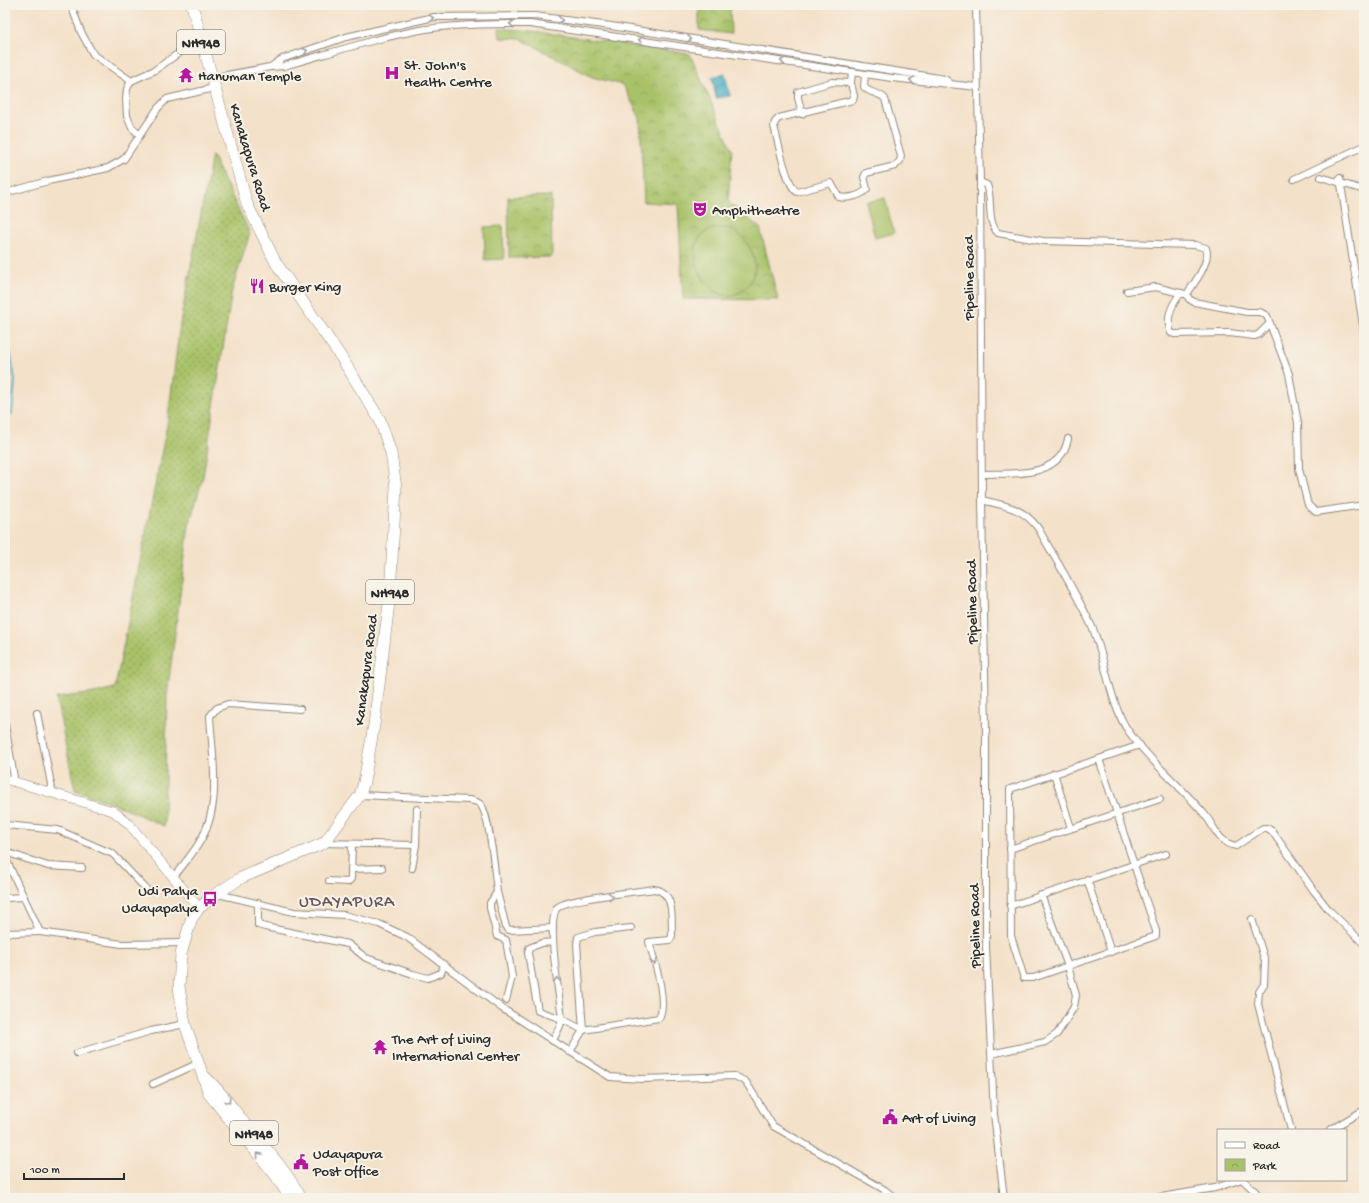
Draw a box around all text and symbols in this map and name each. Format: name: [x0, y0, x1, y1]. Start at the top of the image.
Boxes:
one-way arrow: [428, 15, 434, 23]
one-way arrow: [557, 15, 564, 24]
one-way arrow: [509, 20, 515, 28]
road number: NH948: [177, 30, 225, 54]
one-way arrow: [686, 34, 692, 43]
one-way arrow: [638, 36, 644, 45]
one-way arrow: [302, 47, 309, 56]
place label: St. John's Health Centre: [404, 57, 492, 92]
one-way arrow: [780, 57, 786, 66]
hospital icon: St. John's Health Centre: [383, 64, 401, 82]
temple icon: Hanuman Temple: [177, 66, 195, 84]
place label: Hanuman Temple: [198, 68, 302, 86]
one-way arrow: [909, 76, 915, 85]
street label: Kanakapura Road: [224, 102, 274, 215]
theatre icon: Amphitheatre: [691, 200, 709, 218]
place label: Amphitheatre: [712, 202, 800, 220]
street label: Pipeline Road: [961, 235, 979, 321]
restaurant icon: Burger King: [248, 277, 266, 295]
place label: Burger King: [268, 279, 341, 297]
street label: Pipeline Road: [963, 558, 983, 645]
road number: NH948: [366, 580, 414, 604]
street label: Kanakapura Road: [351, 613, 383, 727]
street label: Pipeline Road: [966, 882, 986, 969]
place label: Udi Palya Udayapalya: [122, 883, 199, 918]
bus stop icon: Udi Palya Udayapalya: [201, 890, 219, 908]
one-way arrow: [608, 892, 615, 901]
district label: UDAYAPURA: [299, 893, 395, 913]
one-way arrow: [650, 958, 658, 965]
one-way arrow: [553, 977, 562, 983]
place label: The Art of Living International Center: [391, 1031, 521, 1066]
temple icon: The Art of Living International Center: [371, 1038, 389, 1056]
one-way arrow: [223, 1096, 230, 1103]
public building icon: Art of Living: [881, 1108, 899, 1126]
place label: Art of Living: [902, 1110, 976, 1128]
road number: NH948: [230, 1121, 278, 1145]
legend: [1217, 1129, 1347, 1181]
text: Road: [1253, 1140, 1280, 1154]
place label: Udayapura Post Office: [312, 1146, 383, 1181]
one-way arrow: [257, 1153, 264, 1160]
public building icon: Udayapura Post Office: [292, 1153, 310, 1171]
scale bar: [24, 1155, 124, 1181]
text: Park: [1252, 1160, 1278, 1174]
text: 100 m: [29, 1164, 60, 1178]

